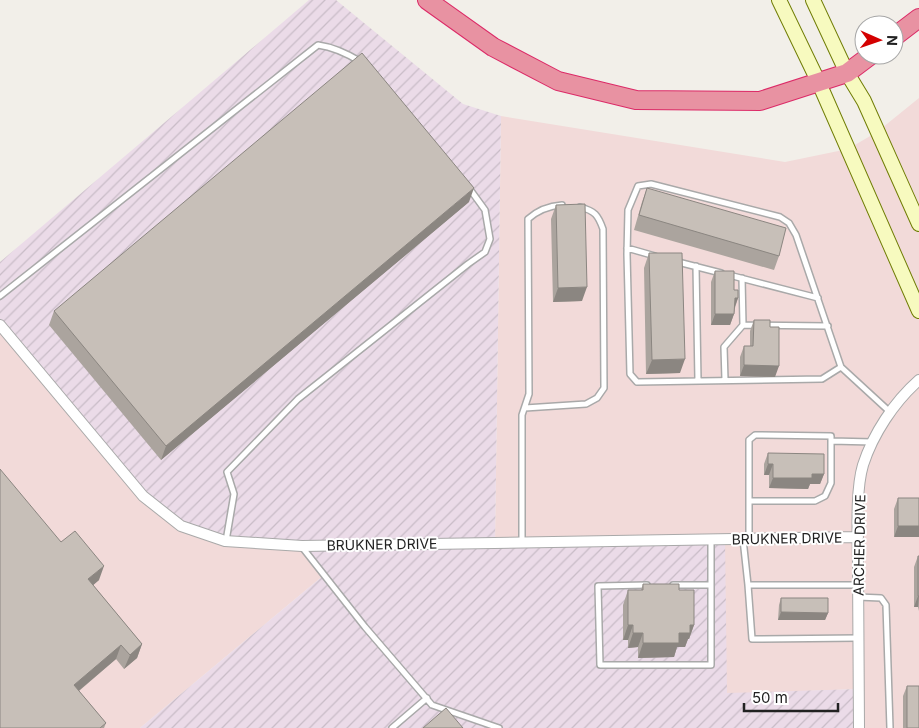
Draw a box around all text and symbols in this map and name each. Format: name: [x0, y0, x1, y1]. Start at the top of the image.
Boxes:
north arrow: [854, 15, 904, 65]
text: N: [884, 35, 901, 46]
street label: ARCHER DRIVE: [850, 494, 868, 596]
street label: BRUKNER DRIVE: [731, 529, 843, 547]
street label: BRUKNER DRIVE: [326, 535, 438, 553]
scale bar: [744, 680, 838, 712]
text: 50 m: [752, 688, 788, 707]

